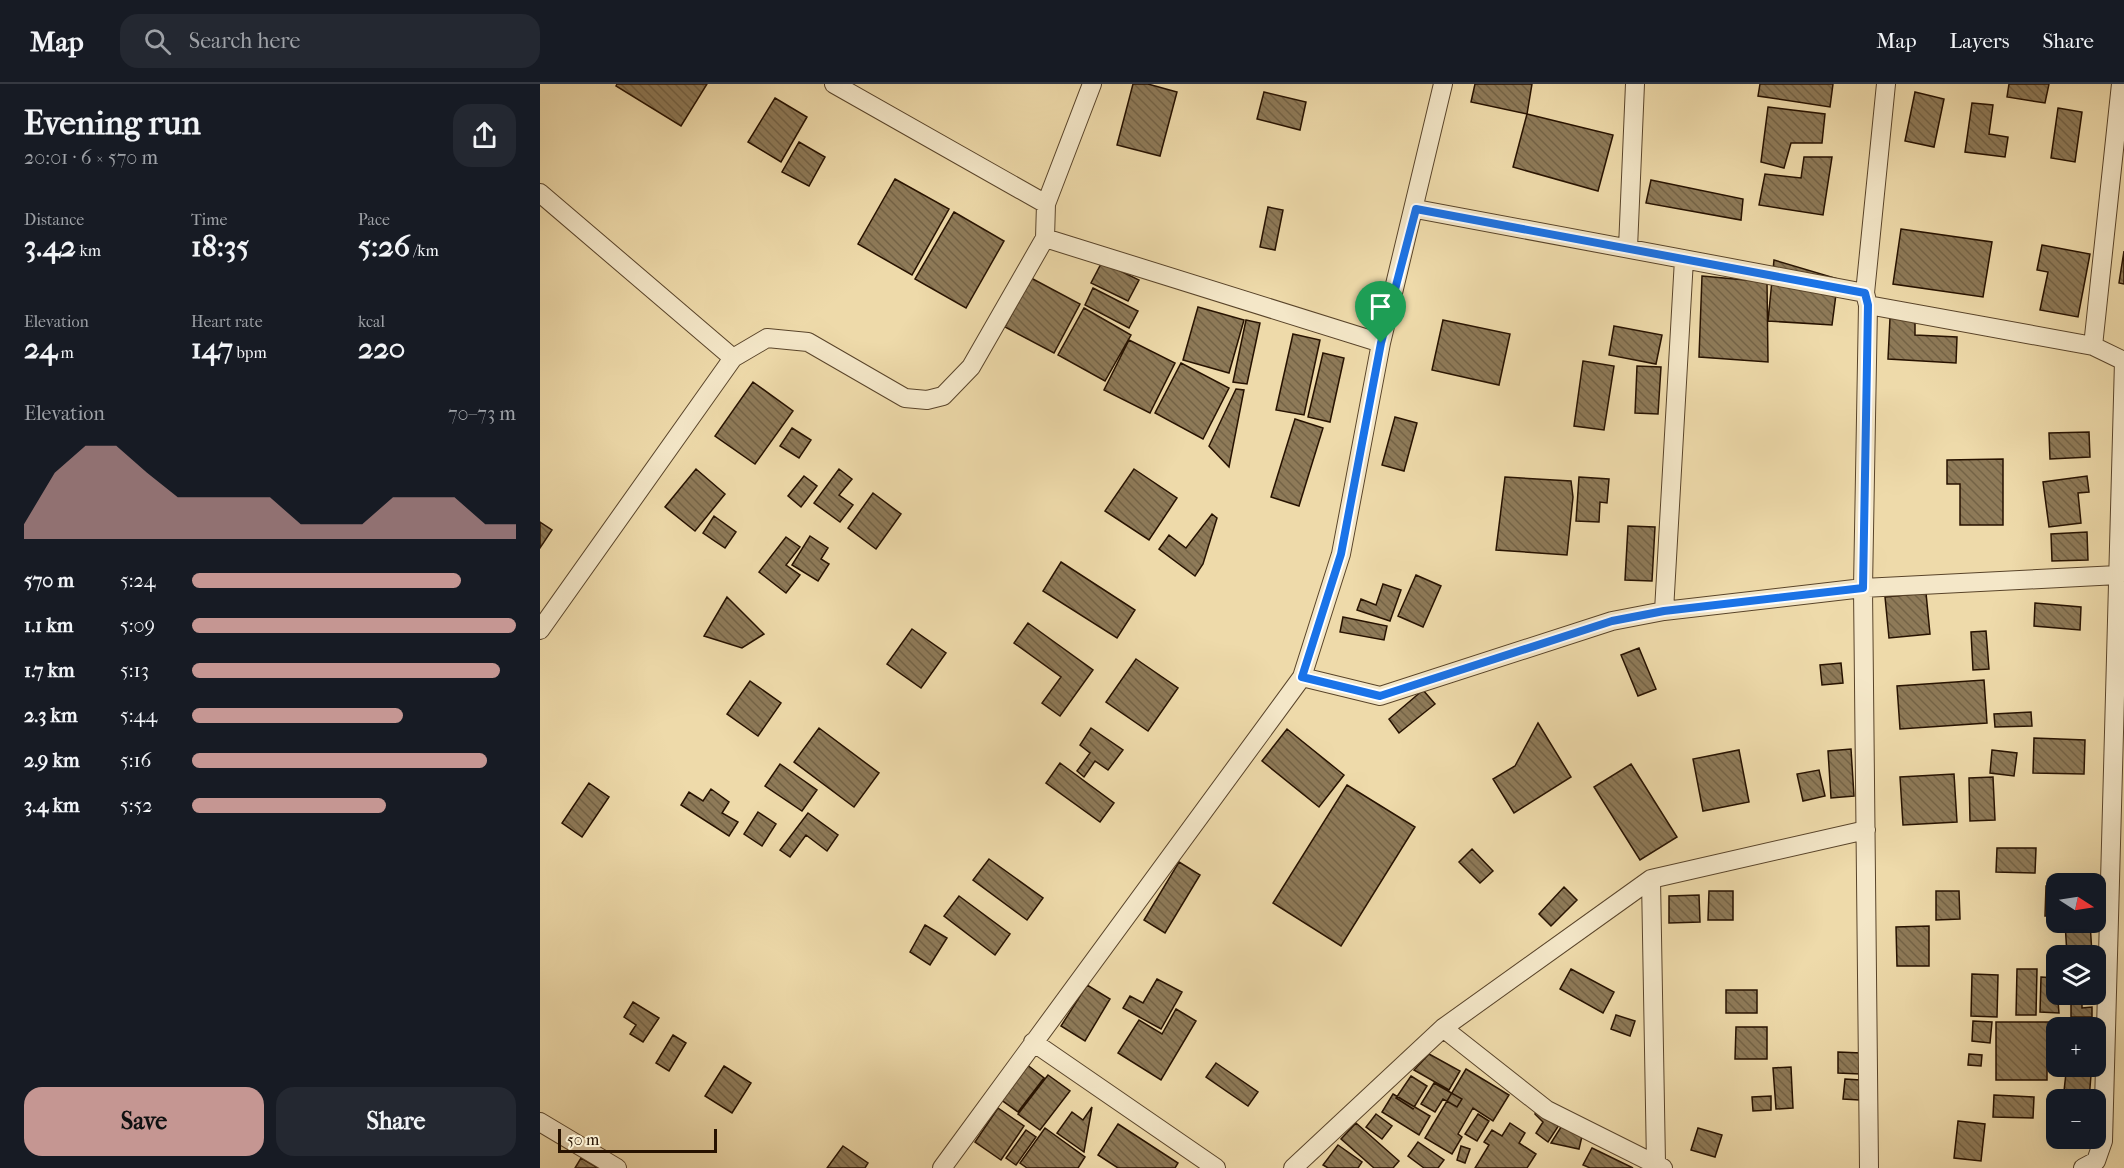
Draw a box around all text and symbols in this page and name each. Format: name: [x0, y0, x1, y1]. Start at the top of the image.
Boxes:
search box: [120, 14, 540, 68]
text: Map: [30, 25, 84, 58]
icon: search: [141, 25, 174, 58]
text: Search here: [189, 28, 300, 54]
text: Map: [1876, 29, 1917, 53]
text: Layers: [1950, 29, 2009, 53]
text: Share: [2042, 29, 2094, 53]
text: Evening run: [24, 104, 201, 143]
button: share: [453, 104, 516, 167]
text: 20:01 · 6 × 570 m: [24, 146, 158, 169]
text: Distance: [24, 210, 84, 229]
text: Time: [191, 210, 227, 229]
text: Pace: [358, 210, 390, 229]
text: 3.42: [24, 229, 76, 264]
text: 18:35: [191, 229, 249, 264]
text: 5:26: [358, 229, 410, 264]
text: km: [76, 241, 101, 260]
text: /km: [410, 241, 439, 260]
pin: [1355, 281, 1406, 343]
icon: arrive: [1364, 290, 1397, 323]
text: Elevation: [24, 312, 89, 331]
text: Heart rate: [191, 312, 263, 331]
text: kcal: [358, 312, 385, 331]
text: 24: [24, 331, 57, 366]
text: 147: [191, 331, 233, 366]
text: 220: [358, 331, 405, 366]
text: m: [57, 343, 74, 362]
text: bpm: [233, 343, 267, 362]
text: Elevation: [24, 402, 105, 425]
text: 70–73 m: [448, 402, 516, 425]
text: 570 m: [24, 569, 74, 592]
text: 5:24: [120, 569, 156, 592]
text: 1.1 km: [24, 614, 73, 637]
text: 5:09: [120, 614, 155, 637]
text: 1.7 km: [24, 659, 75, 682]
text: 5:13: [120, 659, 149, 682]
text: 2.3 km: [24, 704, 78, 727]
text: 5:44: [120, 704, 157, 727]
text: 2.9 km: [24, 749, 80, 772]
text: 5:16: [120, 749, 151, 772]
text: 3.4 km: [24, 794, 80, 817]
text: 5:52: [120, 794, 152, 817]
north arrow: [2046, 873, 2106, 933]
map controls: [2046, 873, 2106, 1149]
button: layers: [2046, 945, 2106, 1005]
button: +: [2046, 1017, 2106, 1077]
button: Save: [24, 1087, 264, 1156]
button: Share: [276, 1087, 516, 1156]
button: −: [2046, 1089, 2106, 1149]
scale bar: [558, 1126, 717, 1154]
text: 50 m: [567, 1130, 599, 1149]

